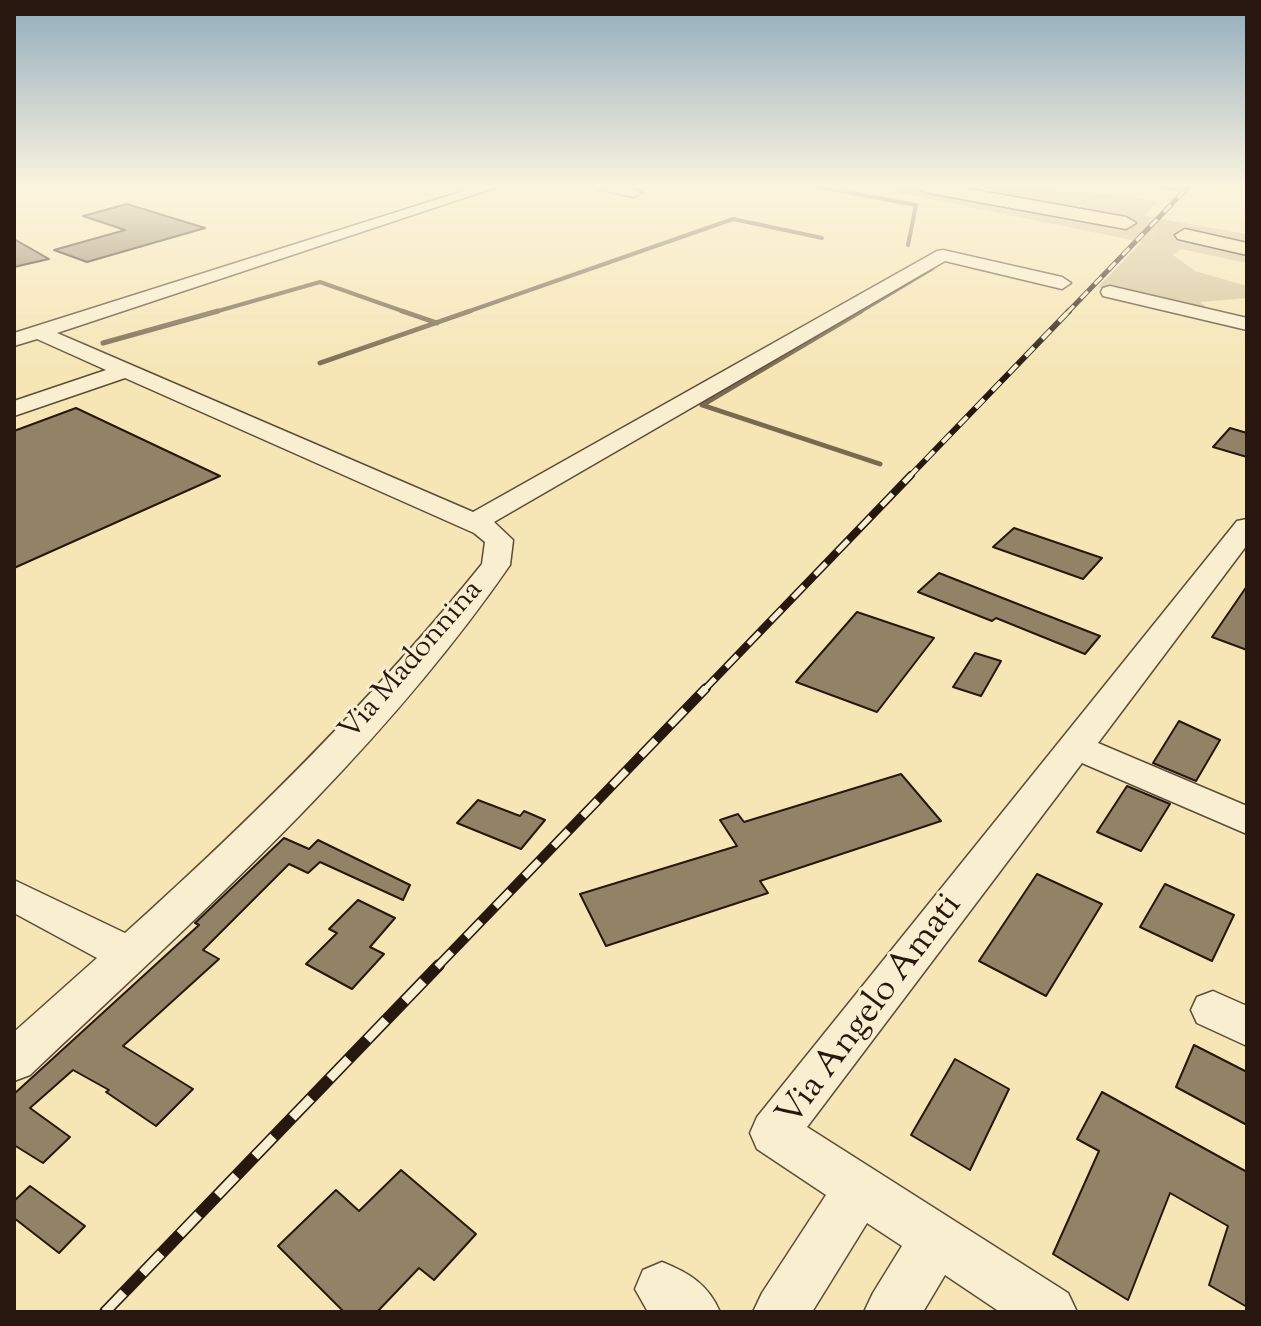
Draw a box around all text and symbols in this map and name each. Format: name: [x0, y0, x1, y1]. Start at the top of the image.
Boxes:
street label: Via Madonnina: [334, 574, 492, 750]
street label: Via Angelo Amati: [770, 887, 974, 1137]

